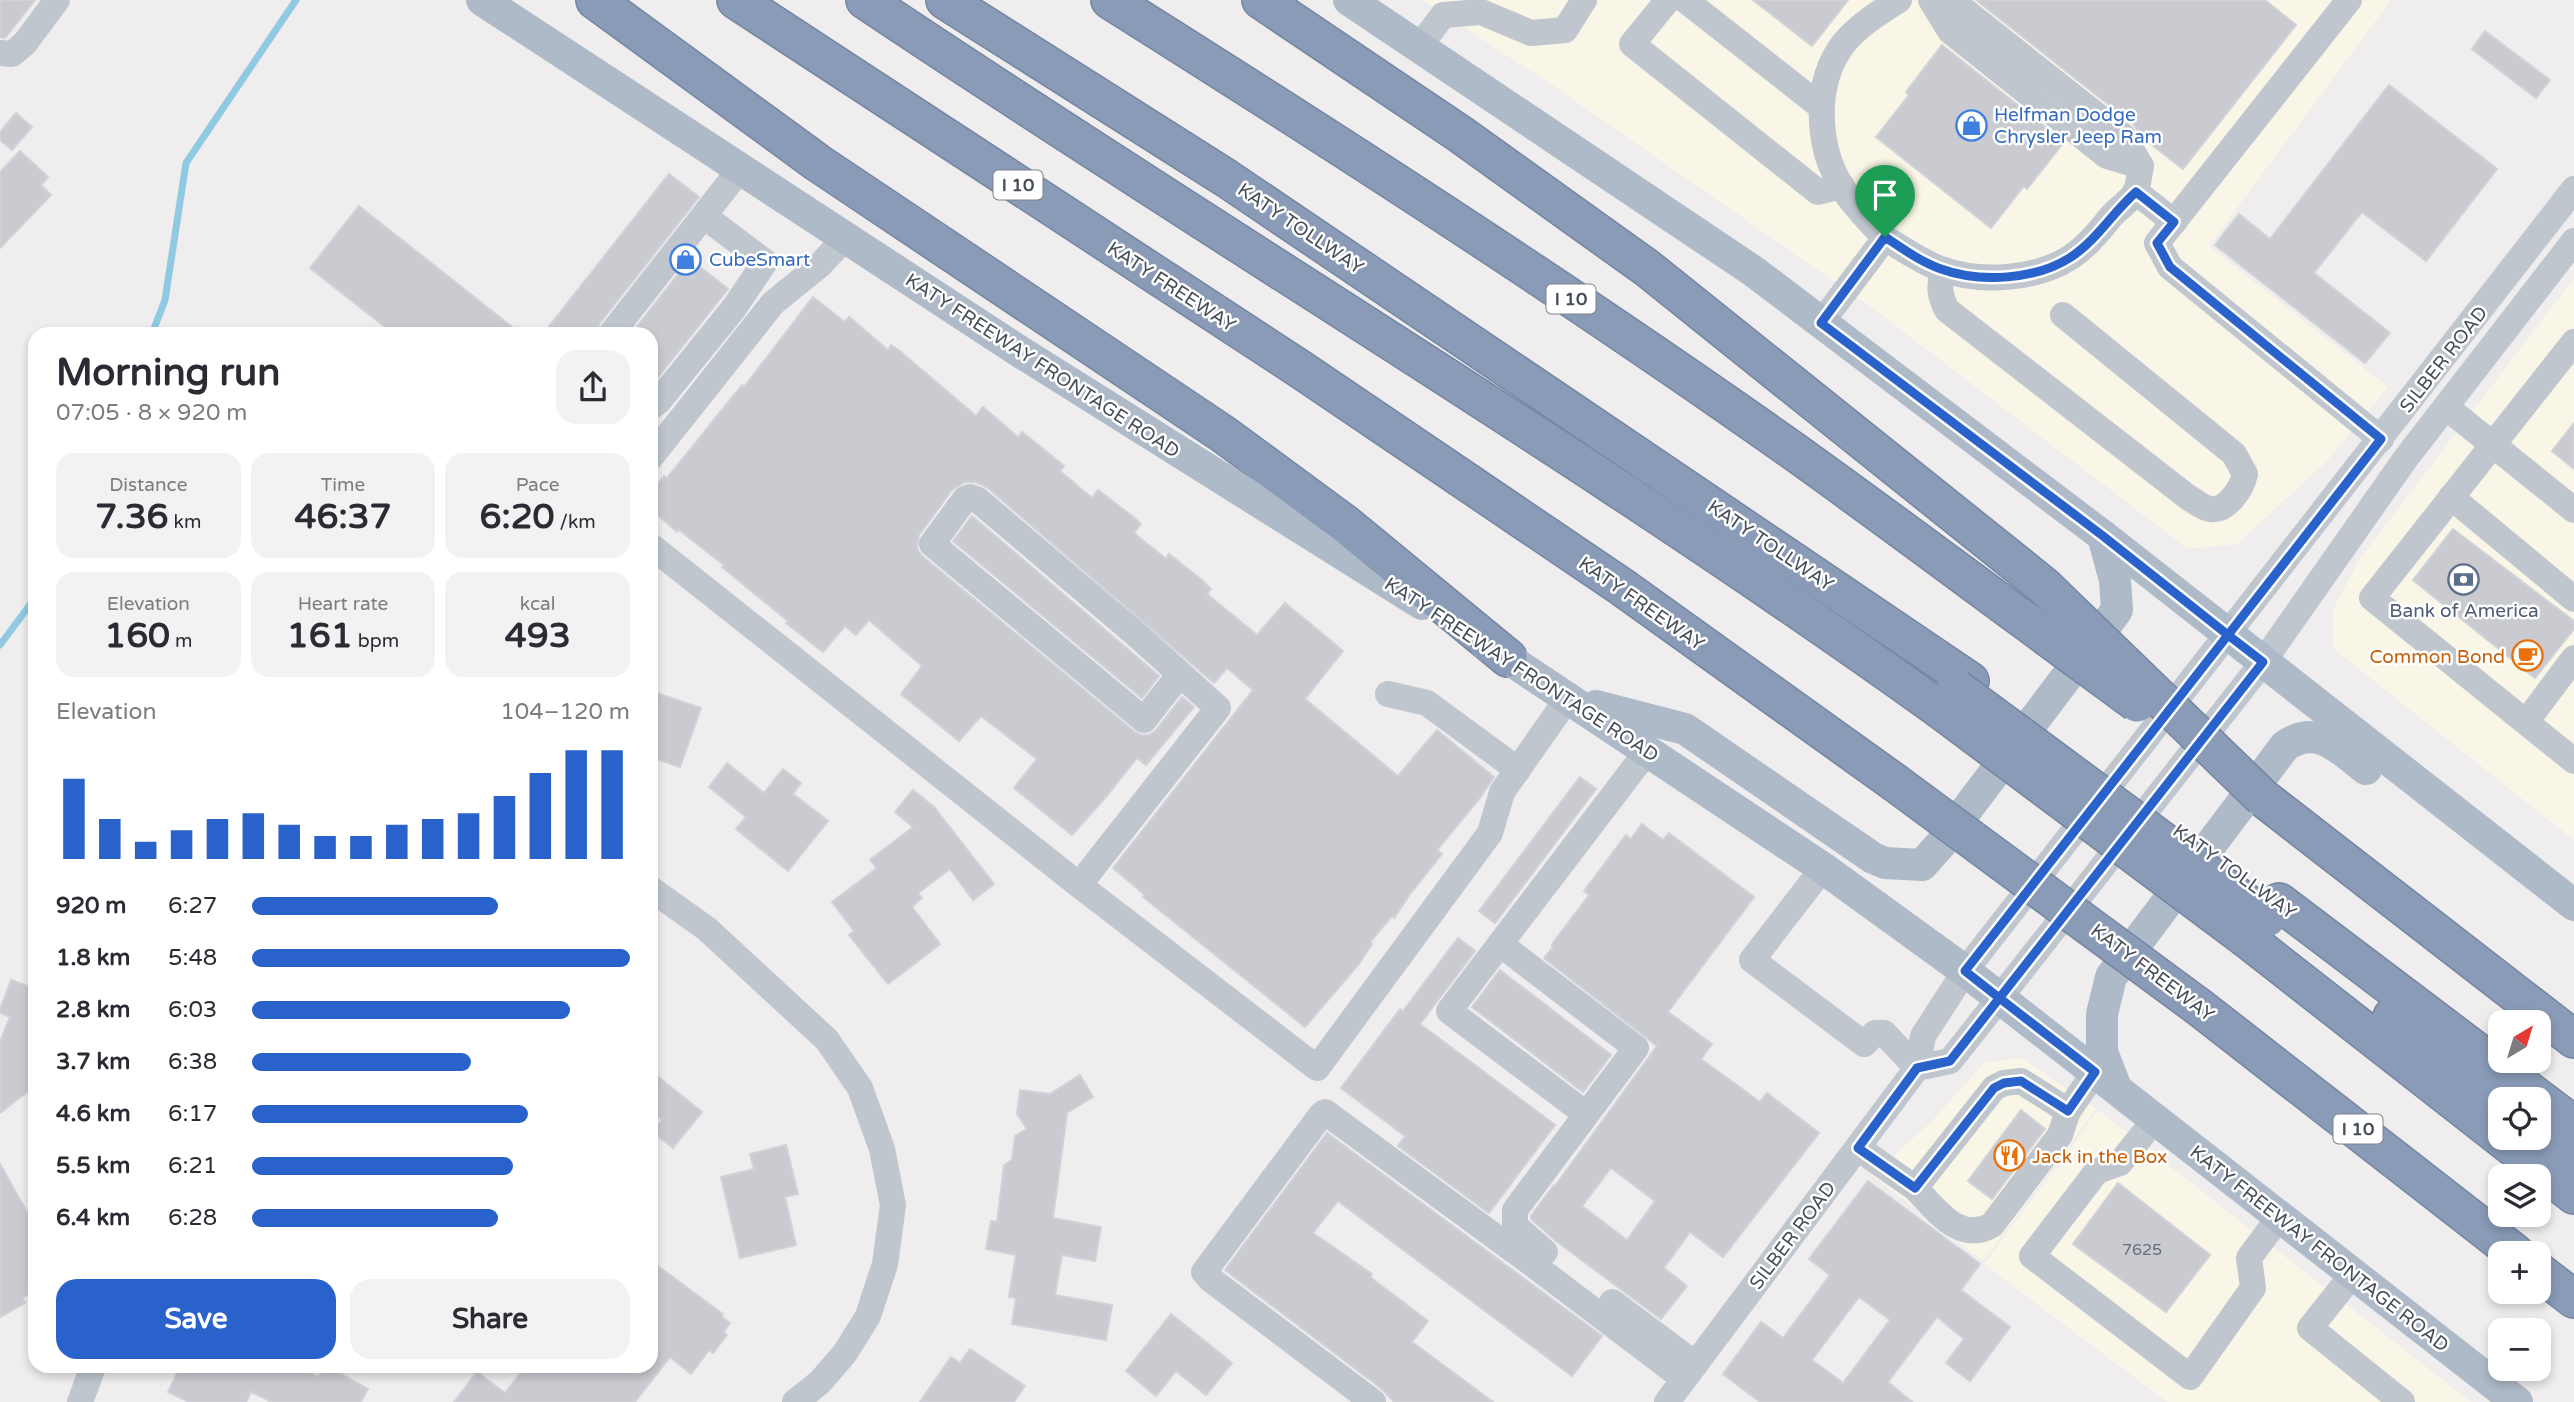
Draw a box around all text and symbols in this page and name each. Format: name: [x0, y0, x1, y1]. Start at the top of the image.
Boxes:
place label: Helfman Dodge Chrysler Jeep Ram: [1994, 104, 2162, 148]
shop icon: Helfman Dodge Chrysler Jeep Ram: [1954, 108, 1988, 142]
pin: [1855, 165, 1915, 237]
road number: I 10: [993, 170, 1042, 200]
icon: arrive: [1866, 176, 1904, 214]
street label: KATY TOLLWAY: [1233, 179, 1367, 279]
street label: KATY FREEWAY: [1103, 237, 1240, 337]
shop icon: CubeSmart: [669, 242, 703, 276]
place label: CubeSmart: [709, 249, 810, 271]
street label: KATY FREEWAY FRONTAGE ROAD: [901, 269, 1184, 463]
road number: I 10: [1546, 284, 1596, 314]
street label: SILBER ROAD: [2395, 302, 2492, 417]
text: Morning run: [56, 350, 280, 396]
button: share: [556, 350, 630, 424]
text: 07:05 · 8 × 920 m: [56, 399, 247, 427]
text: Distance: [109, 474, 187, 496]
text: Time: [321, 474, 365, 496]
text: Pace: [516, 474, 560, 496]
text: 7.36: [95, 496, 169, 538]
text: 46:37: [294, 496, 392, 538]
text: 6:20: [480, 496, 555, 538]
street label: KATY TOLLWAY: [1703, 496, 1837, 596]
text: km: [169, 511, 201, 533]
text: /km: [555, 511, 596, 533]
street label: KATY FREEWAY: [1574, 552, 1709, 655]
bank icon: Bank of America: [2447, 562, 2481, 596]
street label: KATY FREEWAY FRONTAGE ROAD: [1380, 573, 1663, 767]
text: Elevation: [107, 593, 190, 615]
text: Heart rate: [298, 593, 388, 615]
text: kcal: [520, 593, 556, 615]
place label: Bank of America: [2389, 600, 2539, 622]
text: 160: [104, 615, 170, 657]
text: 161: [287, 615, 353, 657]
text: 493: [505, 615, 571, 657]
text: m: [170, 630, 193, 652]
text: bpm: [353, 630, 399, 652]
cafe icon: Common Bond: [2511, 639, 2545, 673]
place label: Common Bond: [2369, 646, 2505, 668]
text: Elevation: [56, 698, 157, 726]
text: 104–120 m: [500, 698, 630, 726]
street label: KATY TOLLWAY: [2169, 820, 2300, 924]
text: 920 m: [56, 892, 126, 920]
text: 6:27: [168, 892, 217, 920]
street label: KATY FREEWAY: [2086, 919, 2218, 1026]
text: 1.8 km: [56, 944, 130, 972]
text: 5:48: [168, 944, 217, 972]
text: 2.8 km: [56, 996, 130, 1024]
text: 6:03: [168, 996, 217, 1024]
north arrow: [2488, 1010, 2552, 1073]
map controls: [2488, 1010, 2551, 1381]
text: 3.7 km: [56, 1048, 130, 1076]
text: 6:38: [168, 1048, 217, 1076]
button: locate: [2488, 1087, 2551, 1150]
text: 4.6 km: [56, 1100, 131, 1128]
text: 6:17: [168, 1100, 217, 1128]
road number: I 10: [2334, 1114, 2382, 1144]
restaurant icon: Jack in the Box: [1992, 1139, 2026, 1173]
street label: KATY FREEWAY FRONTAGE ROAD: [2186, 1141, 2453, 1357]
place label: Jack in the Box: [2032, 1146, 2167, 1168]
text: 5.5 km: [56, 1152, 130, 1180]
text: 6:21: [168, 1152, 217, 1180]
button: layers: [2488, 1164, 2551, 1227]
street label: SILBER ROAD: [1745, 1177, 1840, 1294]
text: 6.4 km: [56, 1204, 130, 1232]
text: 6:28: [168, 1204, 217, 1232]
house number: 7625: [2122, 1240, 2162, 1260]
button: +: [2488, 1241, 2551, 1304]
button: Save: [56, 1279, 336, 1359]
button: Share: [350, 1279, 630, 1359]
button: −: [2488, 1318, 2551, 1381]

